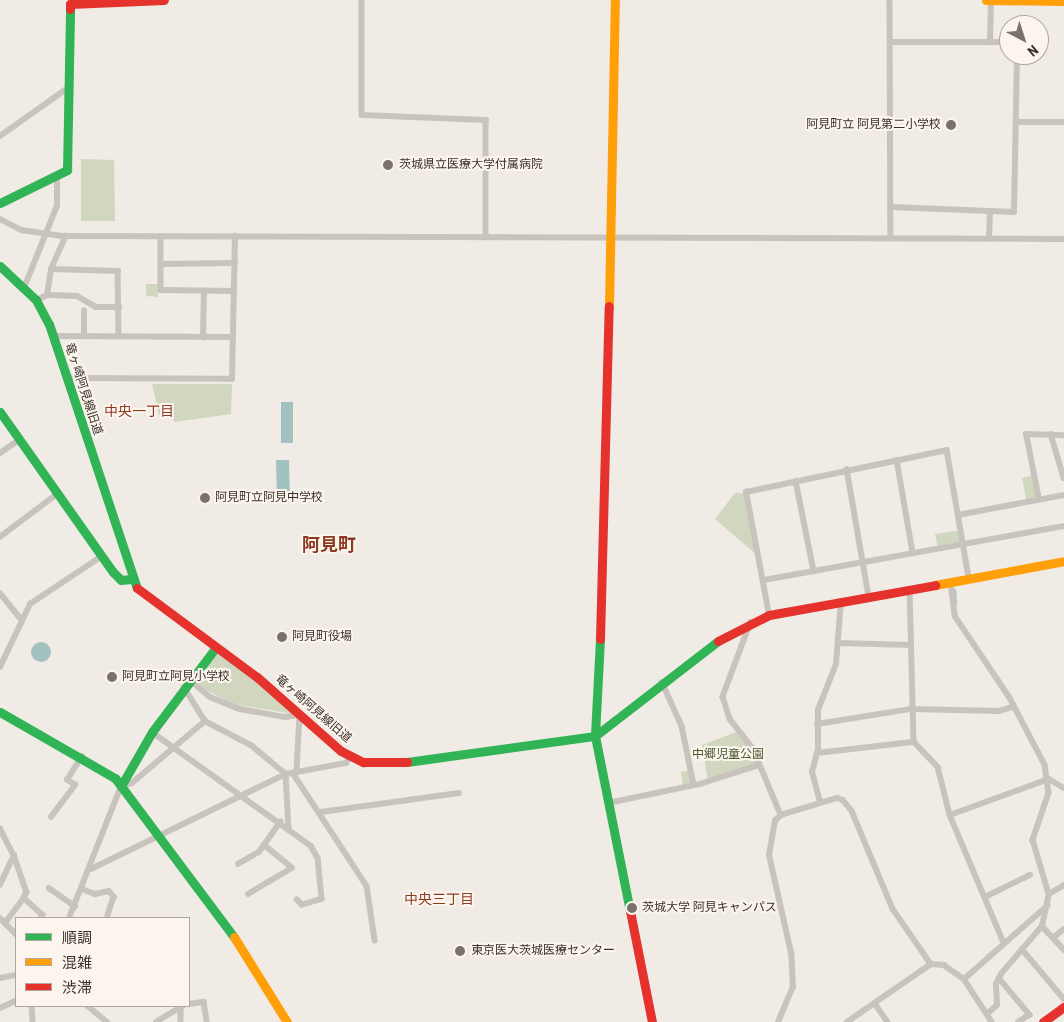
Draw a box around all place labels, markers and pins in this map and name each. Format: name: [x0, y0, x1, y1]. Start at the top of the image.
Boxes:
place label: 阿見町立 阿見第二小学校: [806, 118, 941, 132]
marker: 阿見町立 阿見第二小学校: [945, 119, 957, 131]
marker: 茨城県立医療大学付属病院: [381, 158, 395, 172]
place label: 茨城県立医療大学付属病院: [399, 158, 543, 172]
place label: 阿見町立阿見中学校: [215, 491, 323, 505]
marker: 阿見町立阿見中学校: [199, 492, 211, 504]
place label: 阿見町役場: [292, 630, 352, 644]
marker: 阿見町役場: [276, 631, 288, 643]
place label: 阿見町立阿見小学校: [122, 670, 230, 684]
marker: 阿見町立阿見小学校: [106, 671, 118, 683]
place label: 茨城大学 阿見キャンパス: [642, 901, 777, 915]
marker: 茨城大学 阿見キャンパス: [626, 902, 638, 914]
marker: 東京医大茨城医療センター: [453, 944, 467, 958]
place label: 東京医大茨城医療センター: [471, 944, 615, 958]

